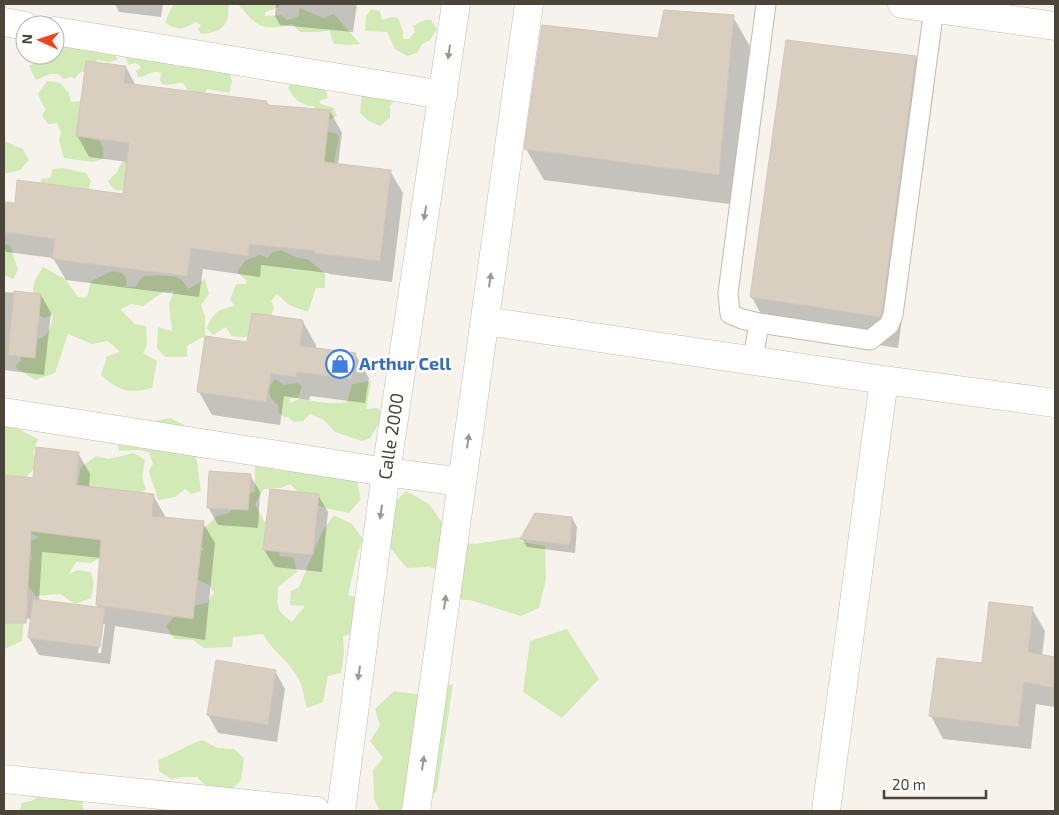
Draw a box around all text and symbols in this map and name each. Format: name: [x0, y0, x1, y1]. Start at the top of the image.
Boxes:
north arrow: [15, 15, 65, 65]
text: N: [18, 34, 35, 45]
one-way arrow: [445, 44, 453, 60]
one-way arrow: [421, 205, 429, 221]
one-way arrow: [487, 272, 495, 288]
shop icon: Arthur Cell: [325, 349, 355, 379]
place label: Arthur Cell: [359, 352, 451, 374]
street label: Calle 2000: [373, 391, 408, 481]
one-way arrow: [464, 433, 472, 449]
one-way arrow: [377, 504, 385, 520]
one-way arrow: [441, 594, 449, 610]
one-way arrow: [355, 665, 363, 681]
one-way arrow: [419, 755, 427, 771]
scale bar: [884, 768, 986, 800]
text: 20 m: [892, 775, 926, 793]

